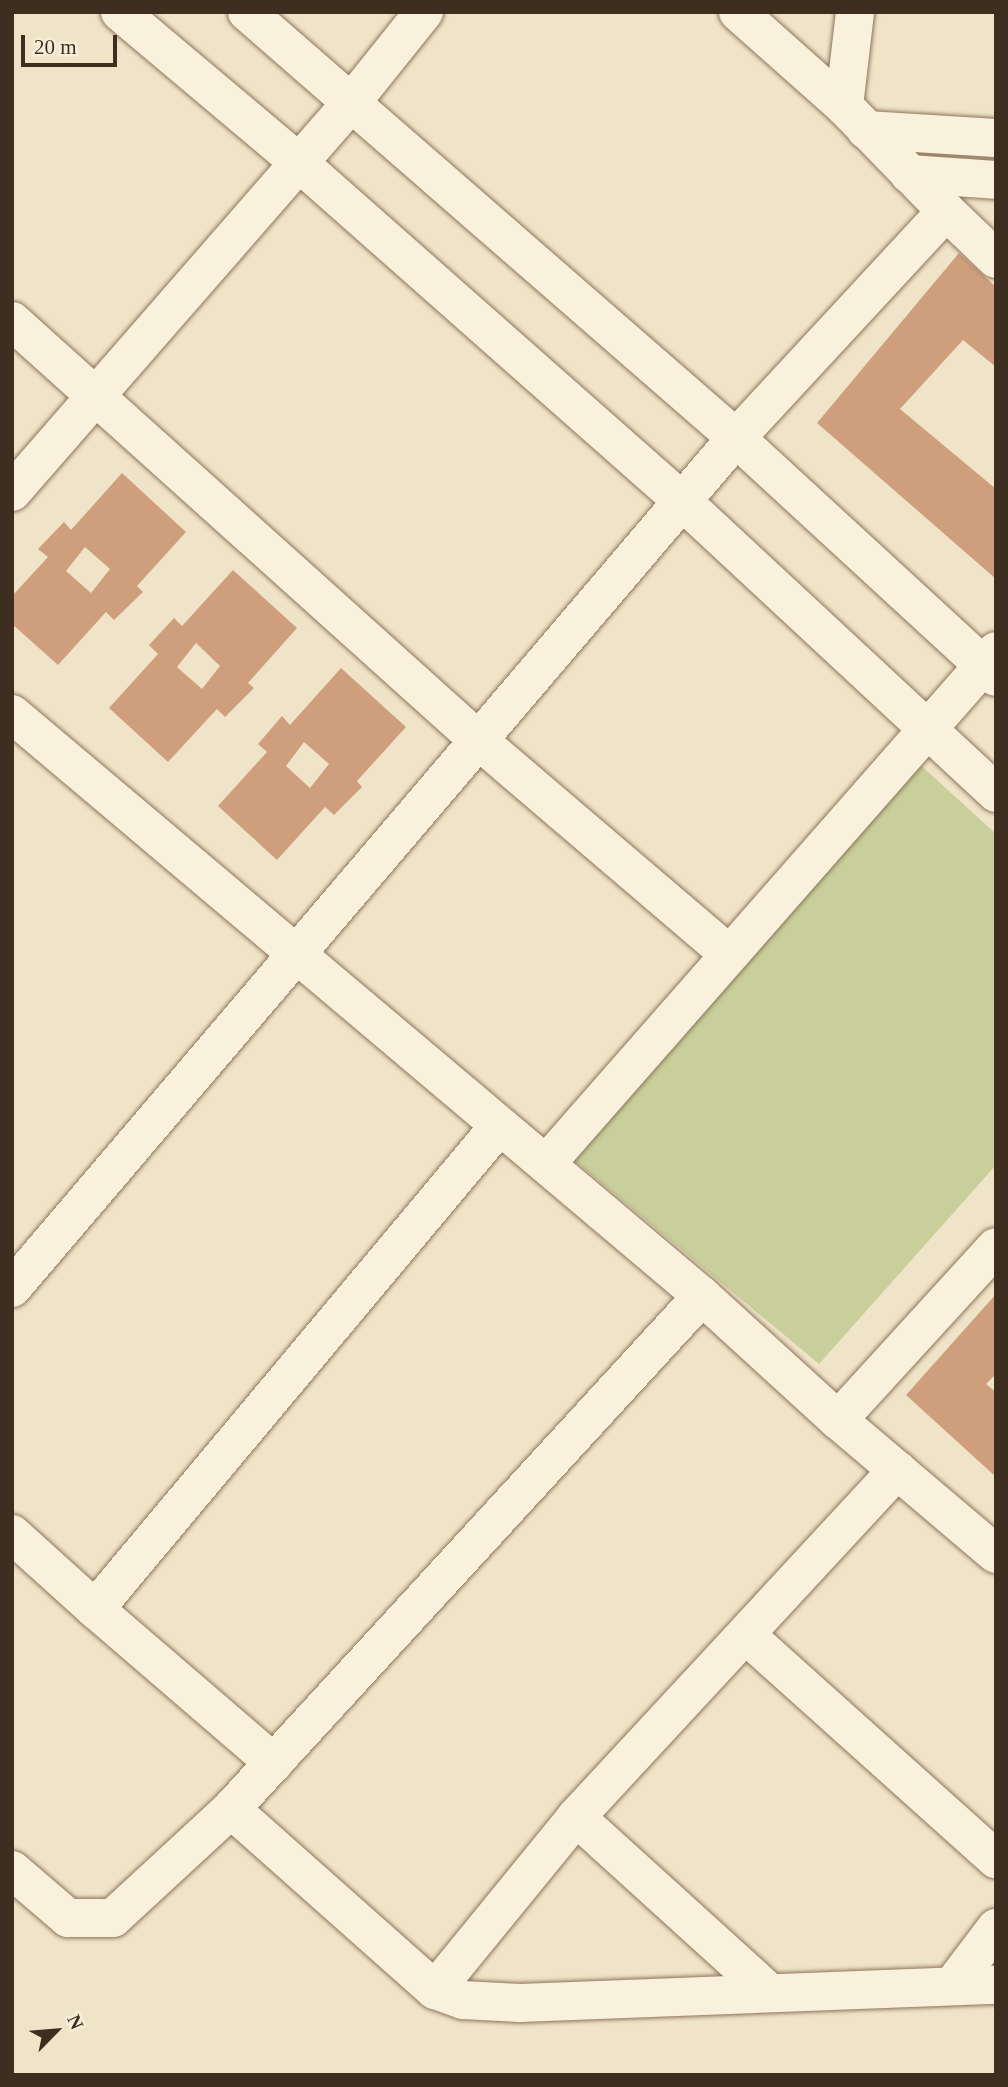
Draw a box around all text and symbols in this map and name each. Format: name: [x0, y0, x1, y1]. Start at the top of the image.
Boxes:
scale bar: [24, 21, 121, 65]
text: 20 m: [34, 35, 77, 59]
north arrow: [21, 1996, 91, 2066]
text: N: [63, 2011, 88, 2033]

